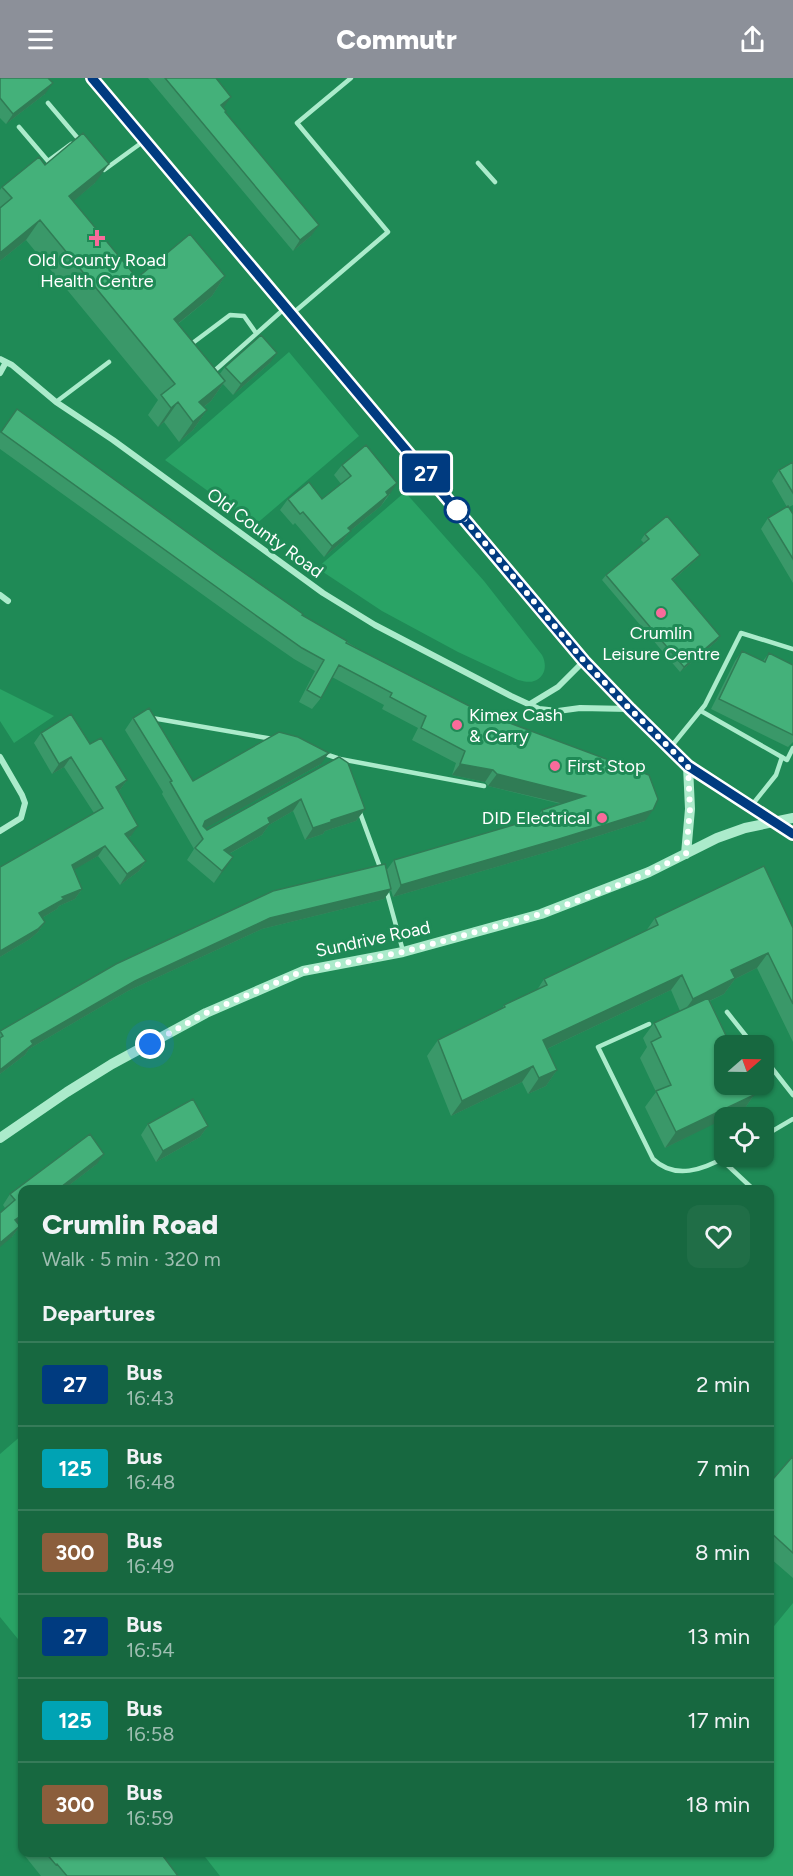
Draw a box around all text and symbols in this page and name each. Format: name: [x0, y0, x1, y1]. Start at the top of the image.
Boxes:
icon: menu: [24, 23, 57, 56]
text: Commutr: [336, 23, 457, 56]
icon: share: [736, 23, 769, 56]
marker: Old County Road Health Centre: [88, 229, 106, 247]
place label: Old County Road Health Centre: [28, 249, 166, 292]
line badge: 27: [399, 454, 453, 492]
text: 27: [414, 461, 438, 486]
street label: Old County Road: [202, 483, 328, 583]
unlabelled marker: [444, 497, 470, 523]
marker: Crumlin Leisure Centre: [654, 606, 668, 620]
place label: Crumlin Leisure Centre: [602, 622, 720, 665]
place label: Kimex Cash & Carry: [469, 704, 563, 747]
marker: Kimex Cash & Carry: [450, 718, 464, 732]
place label: First Stop: [567, 755, 646, 777]
marker: First Stop: [548, 759, 562, 773]
place label: DID Electrical: [482, 807, 590, 829]
marker: DID Electrical: [595, 811, 609, 825]
street label: Sundrive Road: [314, 916, 432, 962]
your location: [135, 1029, 165, 1059]
north arrow: [714, 1035, 774, 1095]
map controls: [714, 1035, 774, 1167]
button: locate: [714, 1107, 774, 1167]
button: heart: [687, 1205, 750, 1268]
text: Crumlin Road: [42, 1207, 218, 1241]
text: Walk · 5 min · 320 m: [42, 1247, 221, 1271]
text: Departures: [42, 1300, 155, 1327]
text: Bus: [126, 1359, 162, 1386]
text: 2 min: [696, 1371, 750, 1398]
text: 27: [63, 1372, 87, 1397]
text: 16:43: [126, 1386, 174, 1410]
text: Bus: [126, 1443, 162, 1470]
text: 7 min: [697, 1455, 750, 1482]
text: 125: [58, 1456, 92, 1481]
text: 16:48: [126, 1470, 175, 1494]
text: Bus: [126, 1527, 162, 1554]
text: 8 min: [695, 1539, 750, 1566]
text: 300: [56, 1540, 94, 1565]
text: 16:49: [126, 1554, 174, 1578]
text: Bus: [126, 1611, 162, 1638]
text: 13 min: [687, 1623, 750, 1650]
text: 27: [63, 1624, 87, 1649]
text: 16:54: [126, 1638, 175, 1662]
text: Bus: [126, 1695, 162, 1722]
text: 17 min: [688, 1707, 750, 1734]
text: 125: [58, 1708, 92, 1733]
text: 16:58: [126, 1722, 174, 1746]
text: Bus: [126, 1779, 162, 1806]
text: 18 min: [686, 1791, 750, 1818]
text: 300: [56, 1792, 94, 1817]
text: 16:59: [126, 1806, 173, 1830]

